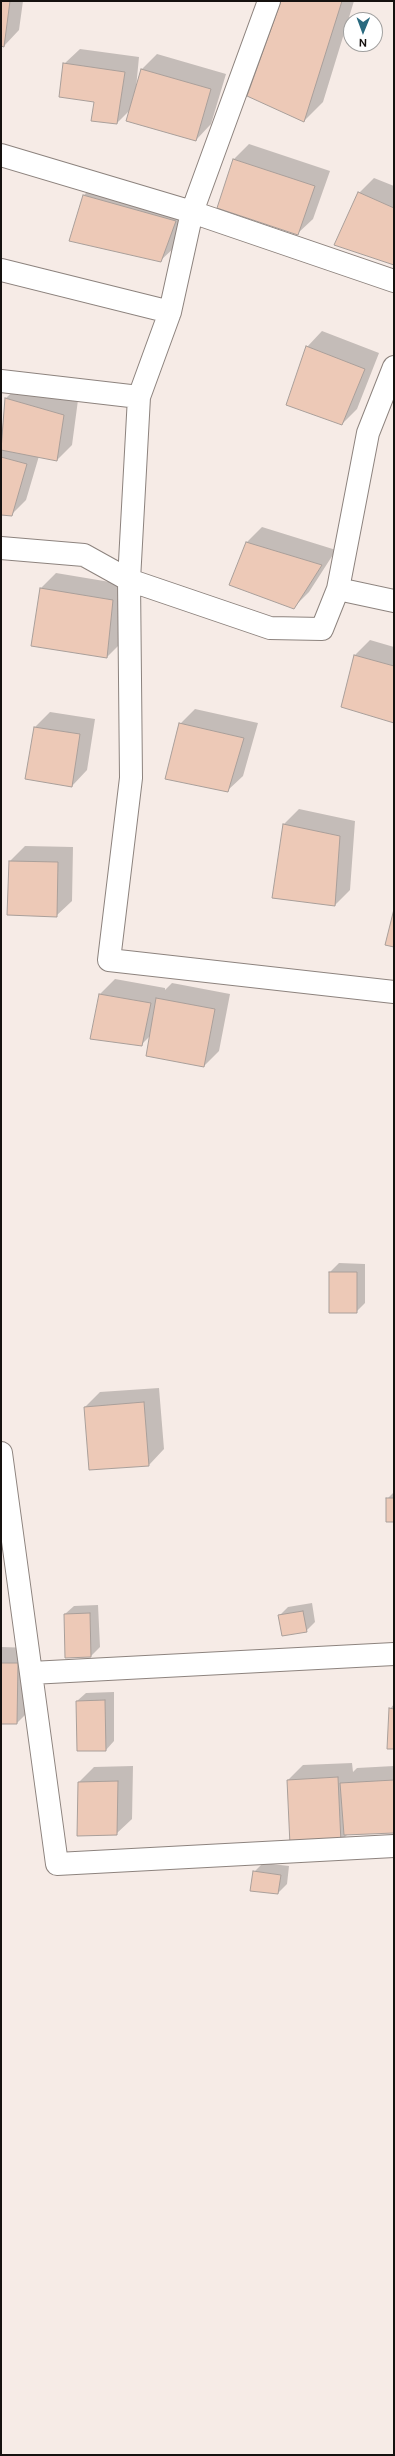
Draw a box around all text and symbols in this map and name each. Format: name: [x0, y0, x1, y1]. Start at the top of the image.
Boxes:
north arrow: [343, 12, 383, 52]
text: N: [359, 36, 367, 50]

